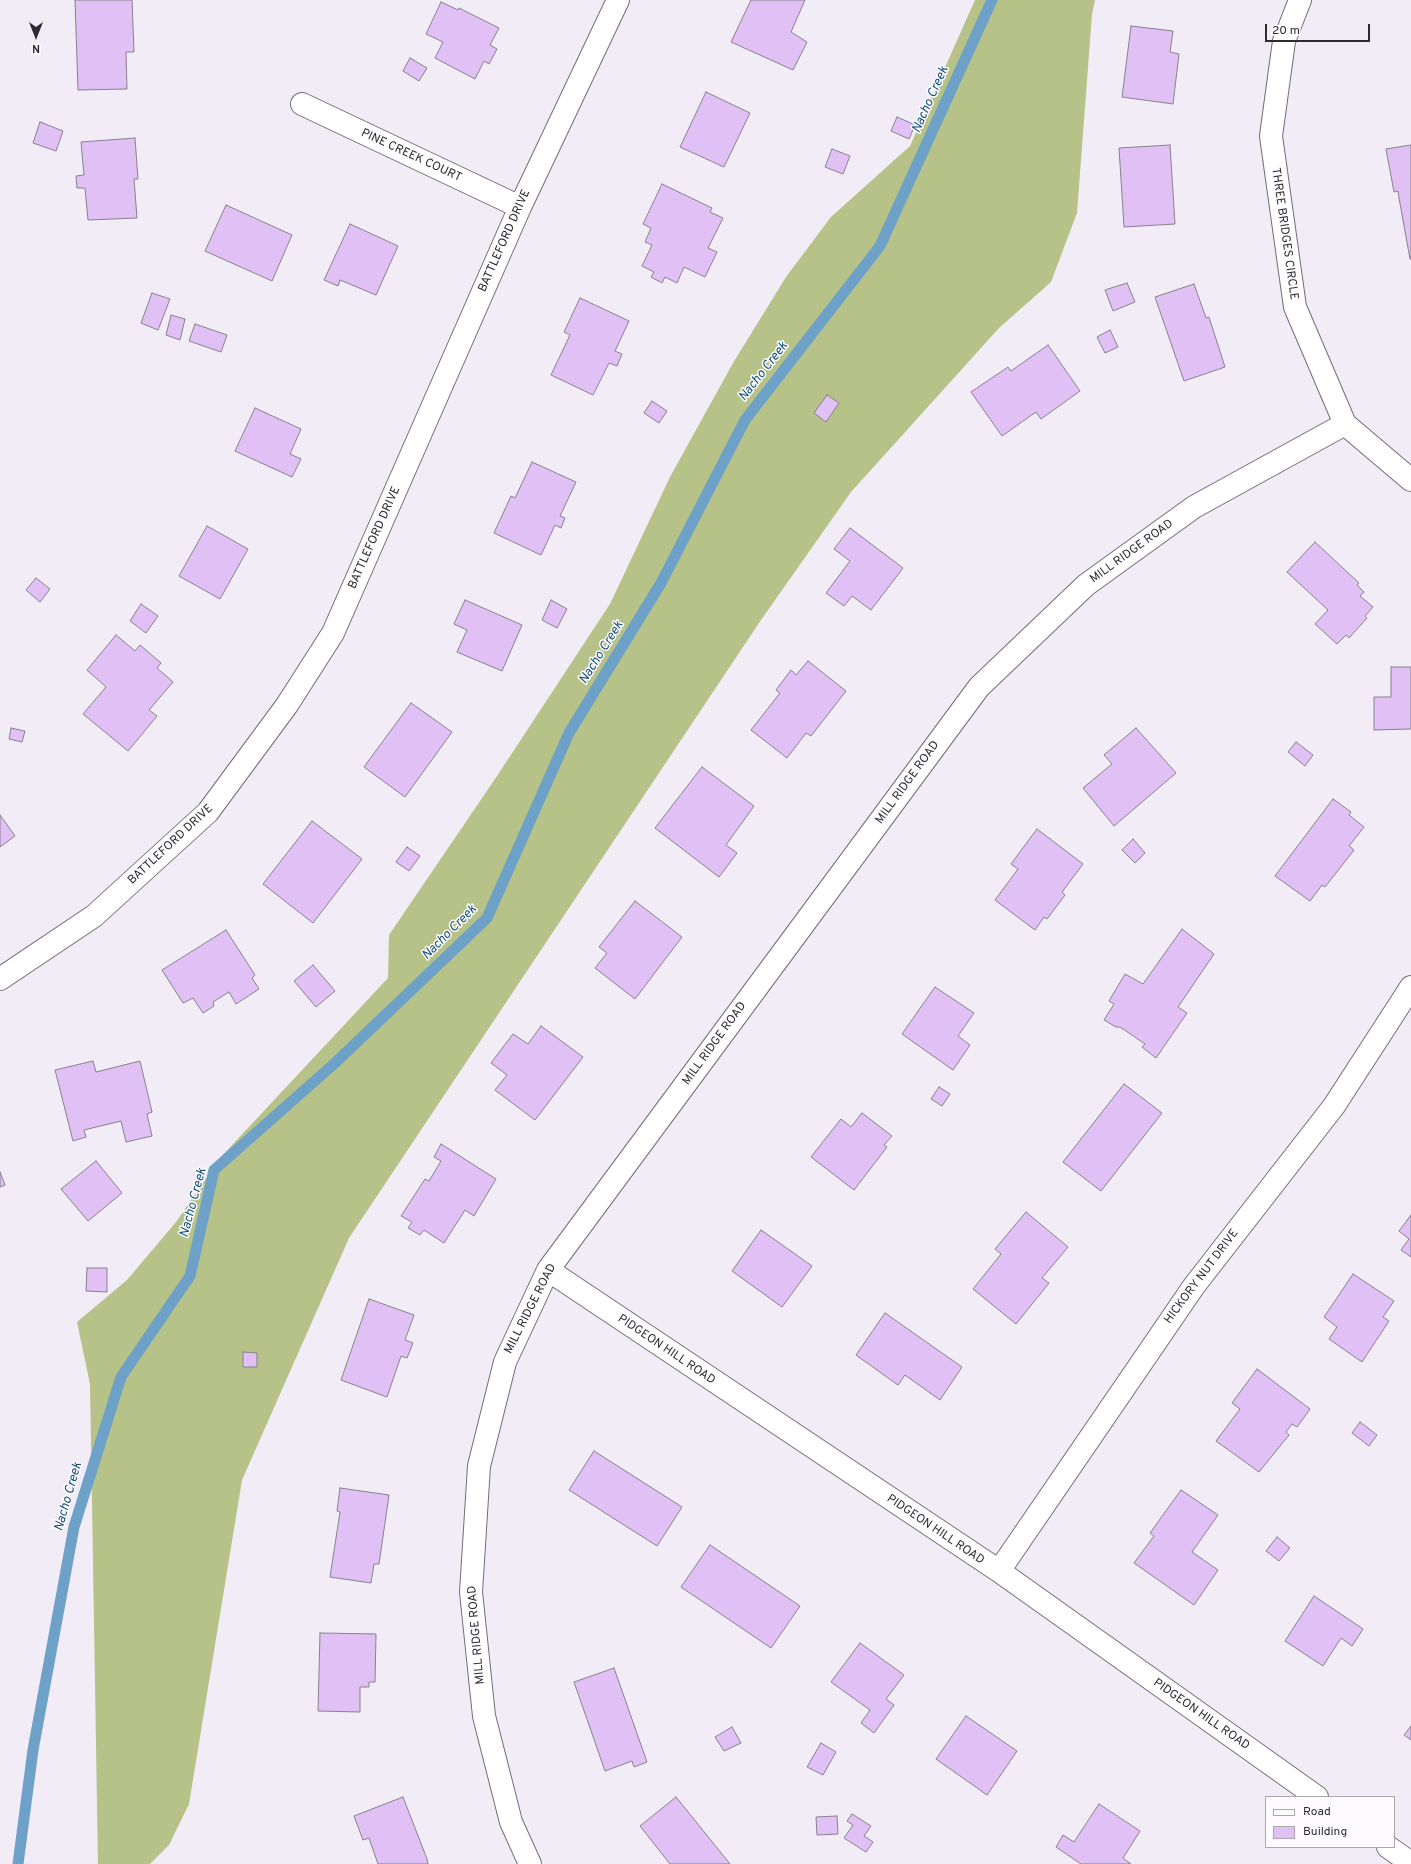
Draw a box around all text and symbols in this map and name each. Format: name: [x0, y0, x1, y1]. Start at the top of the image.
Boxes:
north arrow: [16, 16, 56, 56]
scale bar: [1267, 16, 1372, 42]
text: 20 m: [1272, 23, 1300, 39]
text: N: [32, 41, 40, 55]
water label: Nacho Creek: [909, 64, 953, 136]
street label: PINE CREEK COURT: [358, 126, 464, 186]
street label: THREE BRIDGES CIRCLE: [1268, 167, 1300, 301]
street label: BATTLEFORD DRIVE: [476, 187, 534, 295]
water label: Nacho Creek: [736, 339, 792, 405]
street label: BATTLEFORD DRIVE: [346, 484, 404, 592]
street label: MILL RIDGE ROAD: [1088, 517, 1176, 587]
water label: Nacho Creek: [577, 619, 627, 687]
street label: MILL RIDGE ROAD: [873, 739, 943, 827]
street label: BATTLEFORD DRIVE: [126, 802, 216, 888]
water label: Nacho Creek: [419, 902, 481, 964]
street label: MILL RIDGE ROAD: [680, 1000, 750, 1088]
water label: Nacho Creek: [177, 1167, 211, 1239]
street label: HICKORY NUT DRIVE: [1162, 1227, 1242, 1327]
street label: MILL RIDGE ROAD: [502, 1262, 560, 1356]
street label: PIDGEON HILL ROAD: [614, 1312, 718, 1388]
water label: Nacho Creek: [52, 1461, 86, 1533]
street label: PIDGEON HILL ROAD: [883, 1492, 987, 1568]
street label: MILL RIDGE ROAD: [466, 1585, 488, 1685]
street label: PIDGEON HILL ROAD: [1150, 1676, 1252, 1754]
legend: [1265, 1796, 1395, 1848]
text: Road: [1303, 1804, 1331, 1820]
text: Building: [1303, 1824, 1347, 1840]

